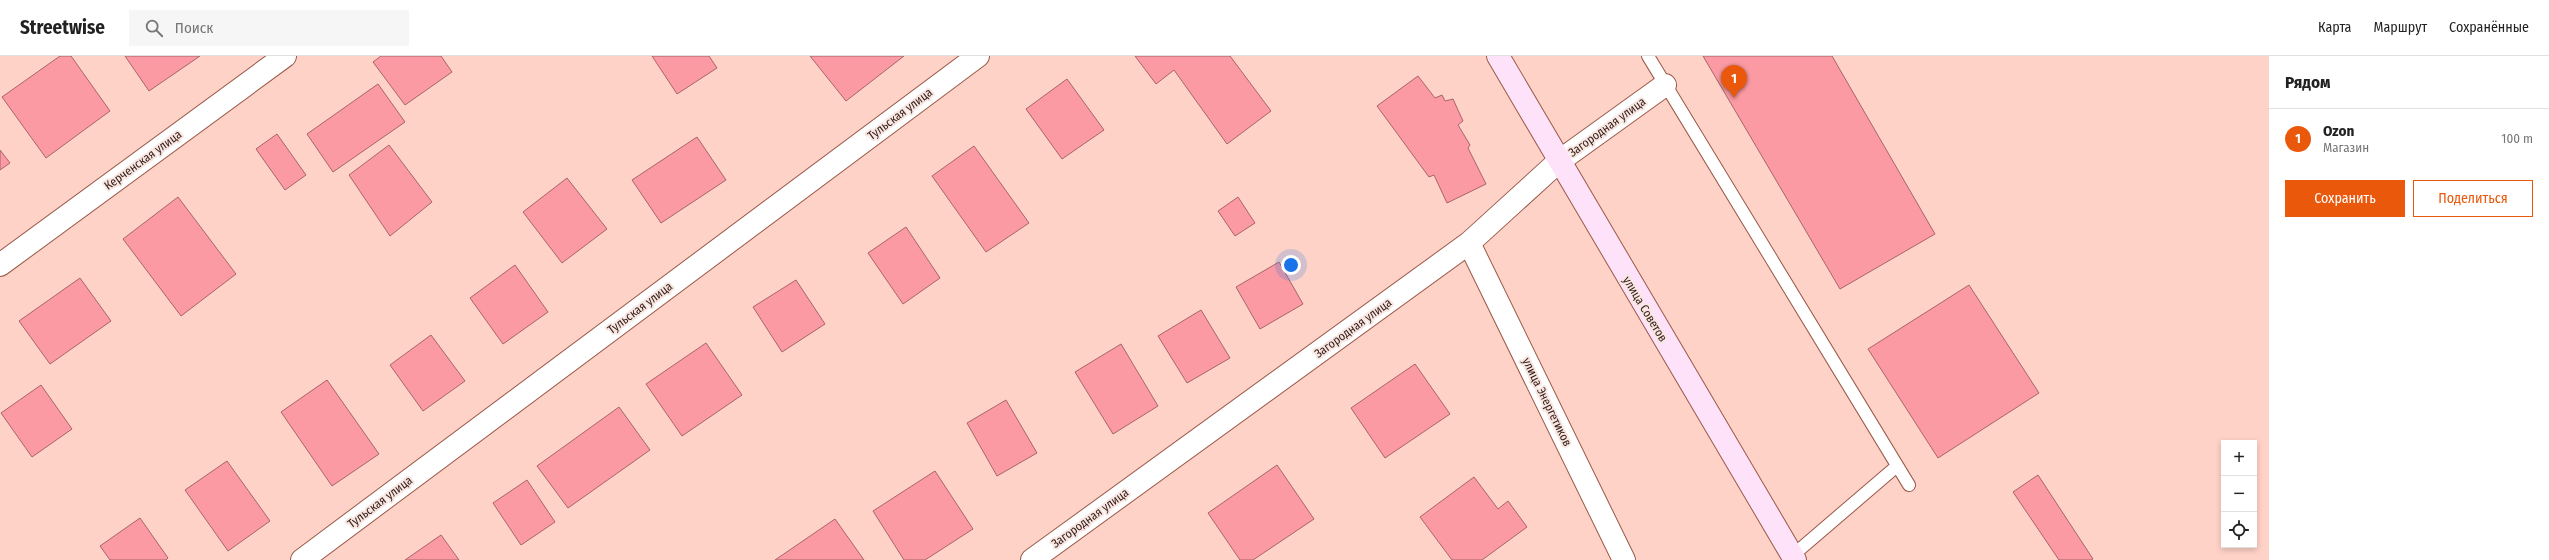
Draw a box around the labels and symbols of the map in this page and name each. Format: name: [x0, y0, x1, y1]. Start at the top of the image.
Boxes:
pin: 1: [1721, 65, 1747, 98]
street label: Тульская улица: [865, 85, 935, 143]
street label: Загородная улица: [1566, 94, 1648, 160]
street label: Керченская улица: [102, 127, 184, 193]
your location: [1281, 255, 1301, 275]
street label: улица Советов: [1620, 274, 1670, 344]
street label: Тульская улица: [605, 279, 675, 337]
street label: Загородная улица: [1312, 295, 1394, 361]
street label: улица Энергетиков: [1520, 356, 1574, 448]
street label: Тульская улица: [345, 473, 415, 531]
street label: Загородная улица: [1049, 485, 1131, 551]

